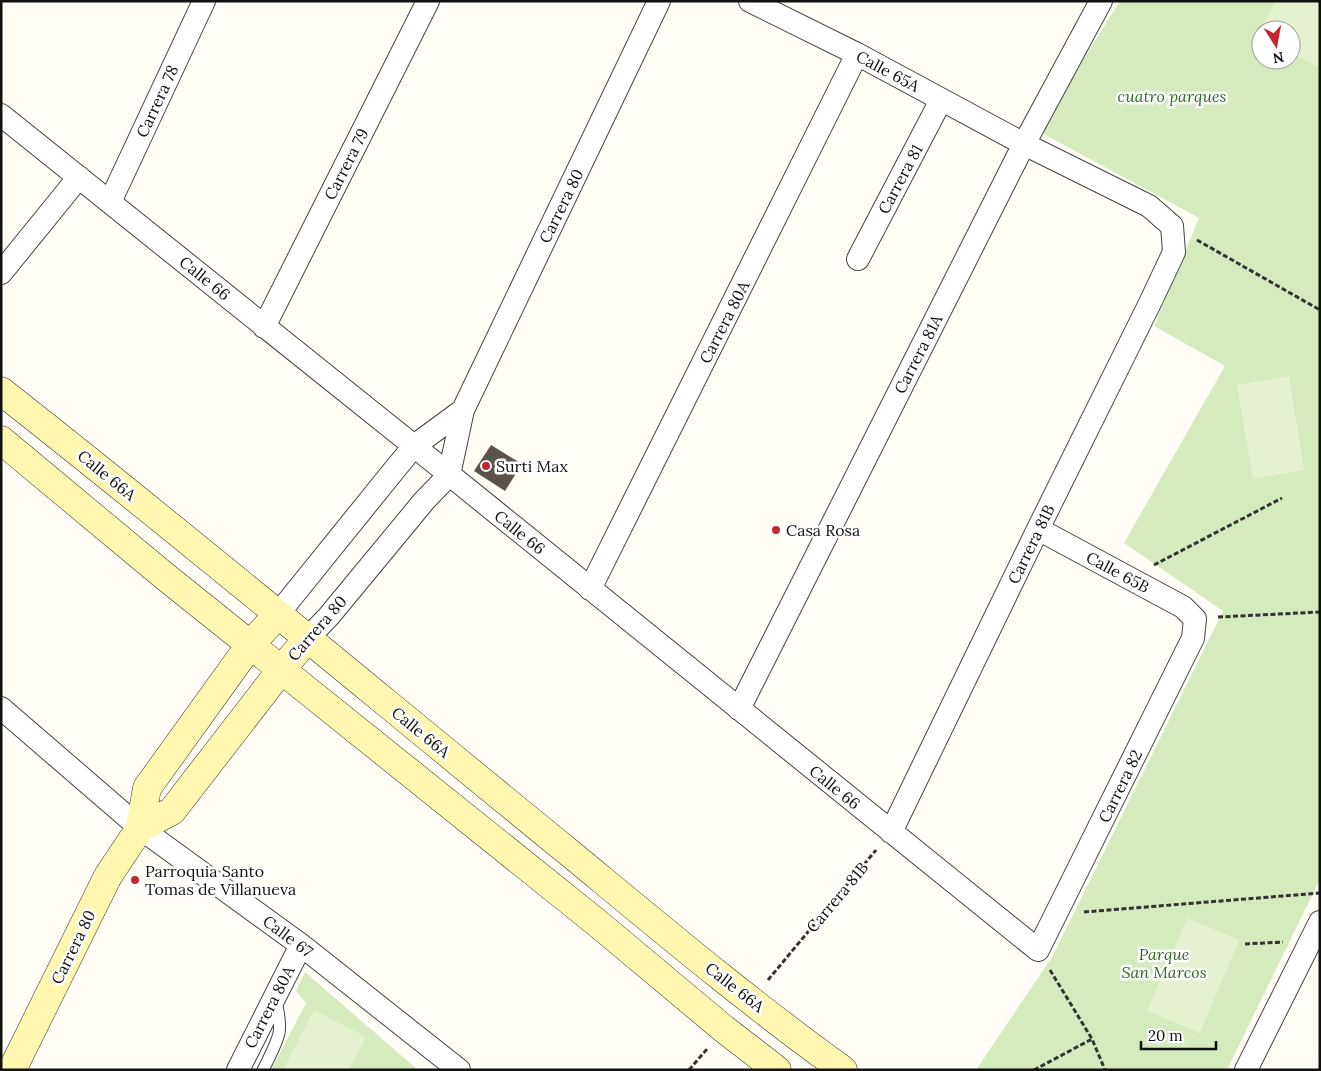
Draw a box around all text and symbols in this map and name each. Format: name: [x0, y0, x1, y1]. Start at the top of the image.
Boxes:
north arrow: [1251, 20, 1301, 70]
street label: Calle 65A: [853, 46, 924, 96]
text: N: [1271, 48, 1286, 68]
street label: Carrera 78: [132, 62, 182, 140]
park label: cuatro parques: [1118, 86, 1227, 106]
street label: Carrera 79: [319, 125, 373, 203]
street label: Carrera 81: [873, 141, 927, 217]
street label: Carrera 80: [534, 166, 588, 246]
street label: Calle 66: [176, 251, 234, 305]
street label: Carrera 80A: [695, 276, 754, 367]
street label: Carrera 81A: [890, 310, 947, 397]
street label: Calle 66A: [74, 445, 141, 505]
place label: Surti Max: [496, 456, 568, 476]
marker: Surti Max: [480, 460, 492, 472]
street label: Carrera 81B: [1003, 501, 1059, 587]
street label: Calle 66: [491, 505, 549, 559]
place label: Casa Rosa: [786, 520, 860, 540]
marker: Casa Rosa: [770, 524, 782, 536]
street label: Calle 65B: [1083, 547, 1153, 597]
street label: Carrera 80: [283, 591, 351, 665]
street label: Calle 66A: [388, 702, 455, 762]
street label: Carrera 82: [1094, 746, 1146, 826]
street label: Calle 66: [806, 760, 864, 814]
street label: Carrera 81B: [802, 858, 872, 936]
place label: Parroquia Santo Tomas de Villanueva: [145, 861, 296, 899]
marker: Parroquia Santo Tomas de Villanueva: [129, 874, 141, 886]
street label: Carrera 80: [46, 907, 100, 987]
street label: Calle 67: [259, 911, 317, 962]
park label: Parque San Marcos: [1121, 944, 1207, 982]
street label: Calle 66A: [701, 958, 769, 1017]
street label: Carrera 80A: [240, 961, 299, 1052]
scale bar: [1141, 1018, 1216, 1050]
text: 20 m: [1148, 1026, 1183, 1045]

